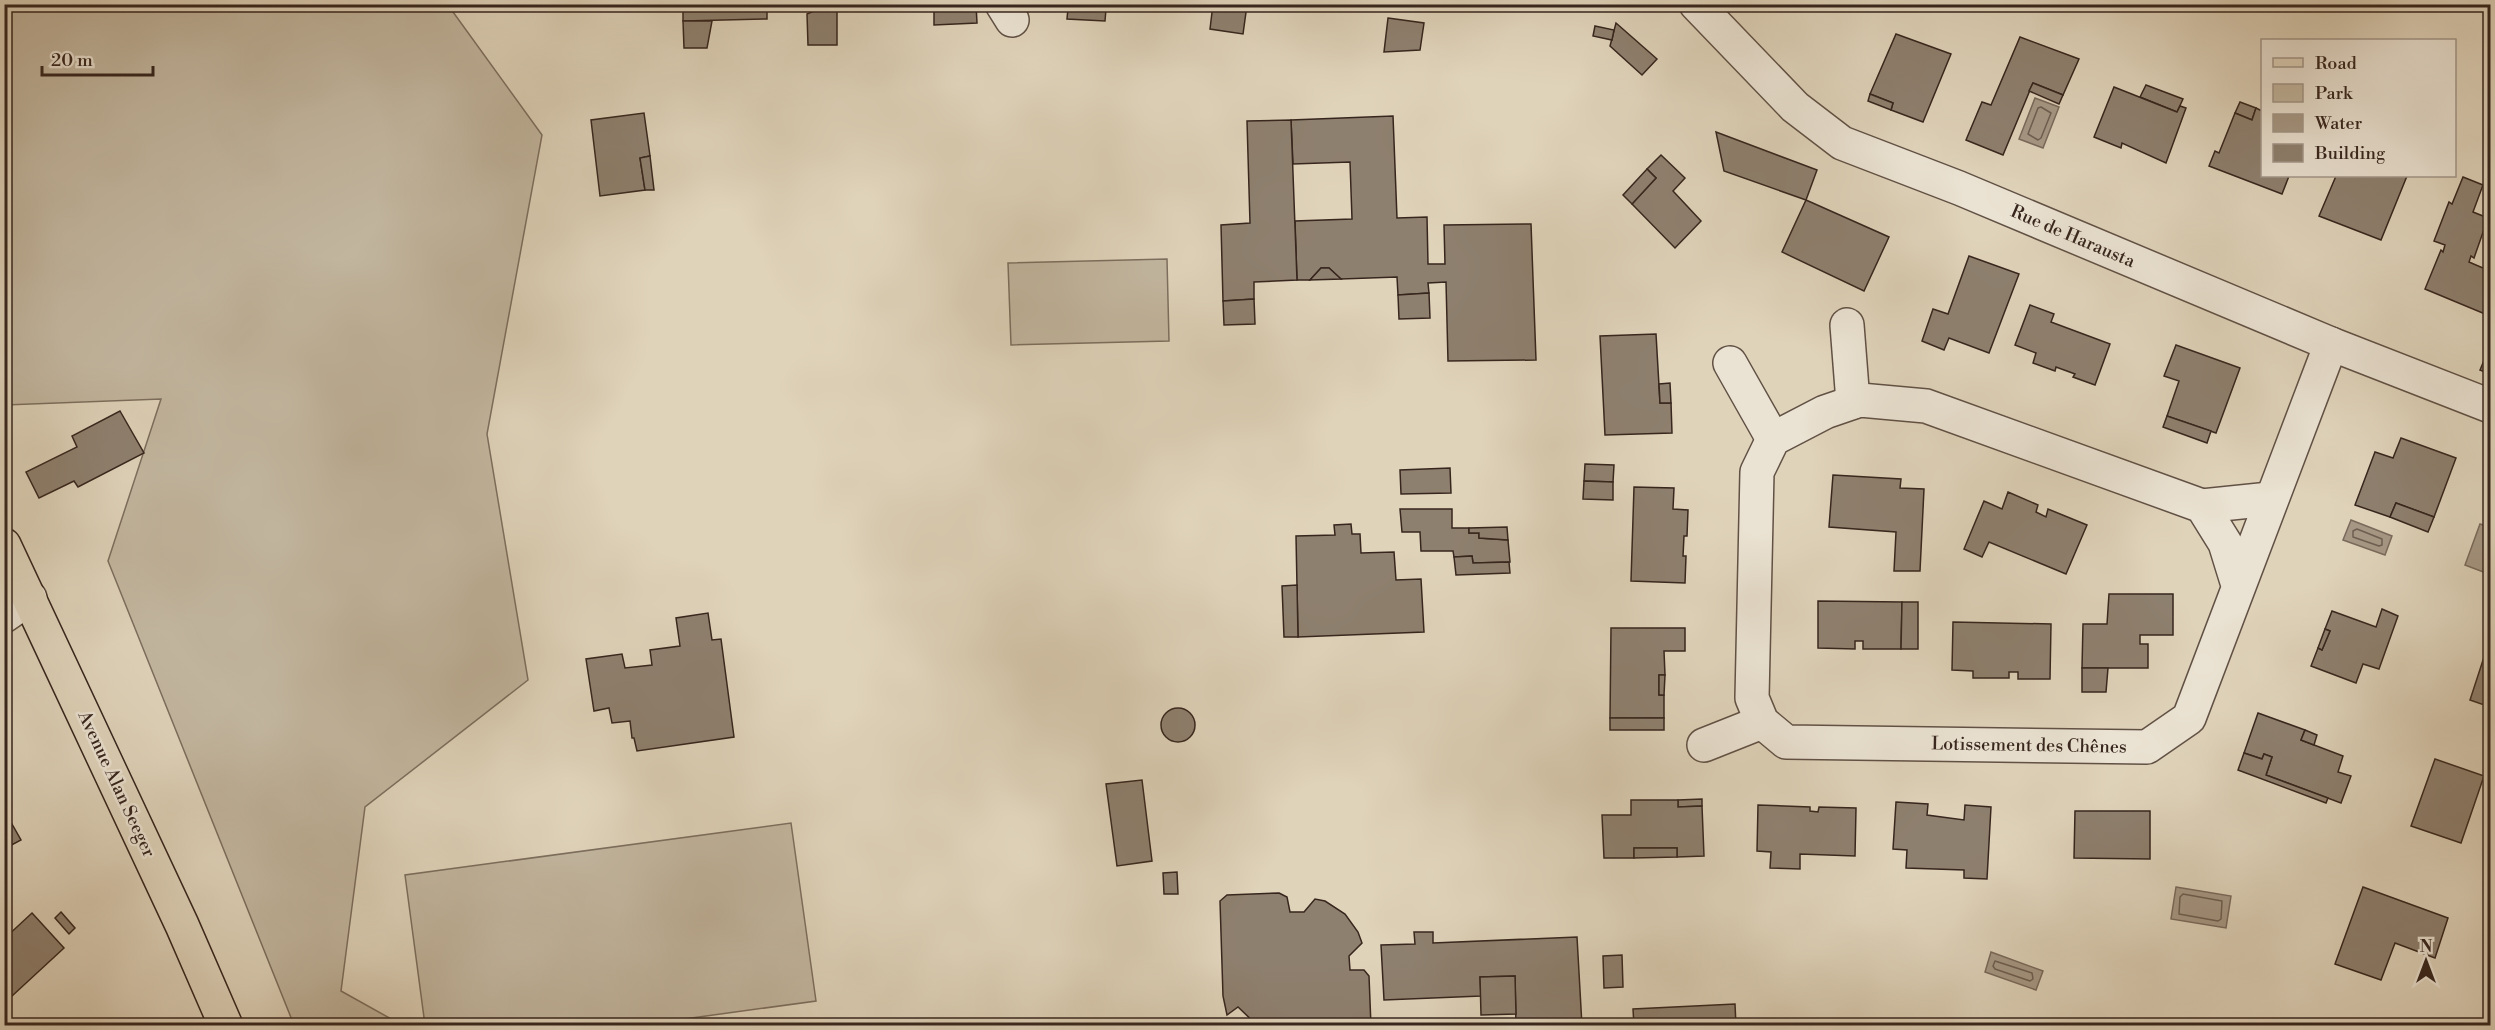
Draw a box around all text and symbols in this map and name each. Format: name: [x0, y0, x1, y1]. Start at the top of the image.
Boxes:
scale bar: [42, 39, 153, 77]
legend: [2261, 39, 2456, 177]
text: 20 m: [51, 49, 93, 72]
text: Road: [2315, 52, 2358, 75]
text: Park: [2315, 82, 2354, 105]
text: Water: [2314, 112, 2363, 135]
text: Building: [2314, 142, 2386, 165]
street label: Rue de Harausta: [2007, 200, 2139, 273]
street label: Avenue Alan Seeger: [72, 707, 161, 861]
street label: Lotissement des Chênes: [1931, 732, 2127, 759]
north arrow: [2396, 931, 2456, 991]
text: N: [2420, 937, 2433, 957]

